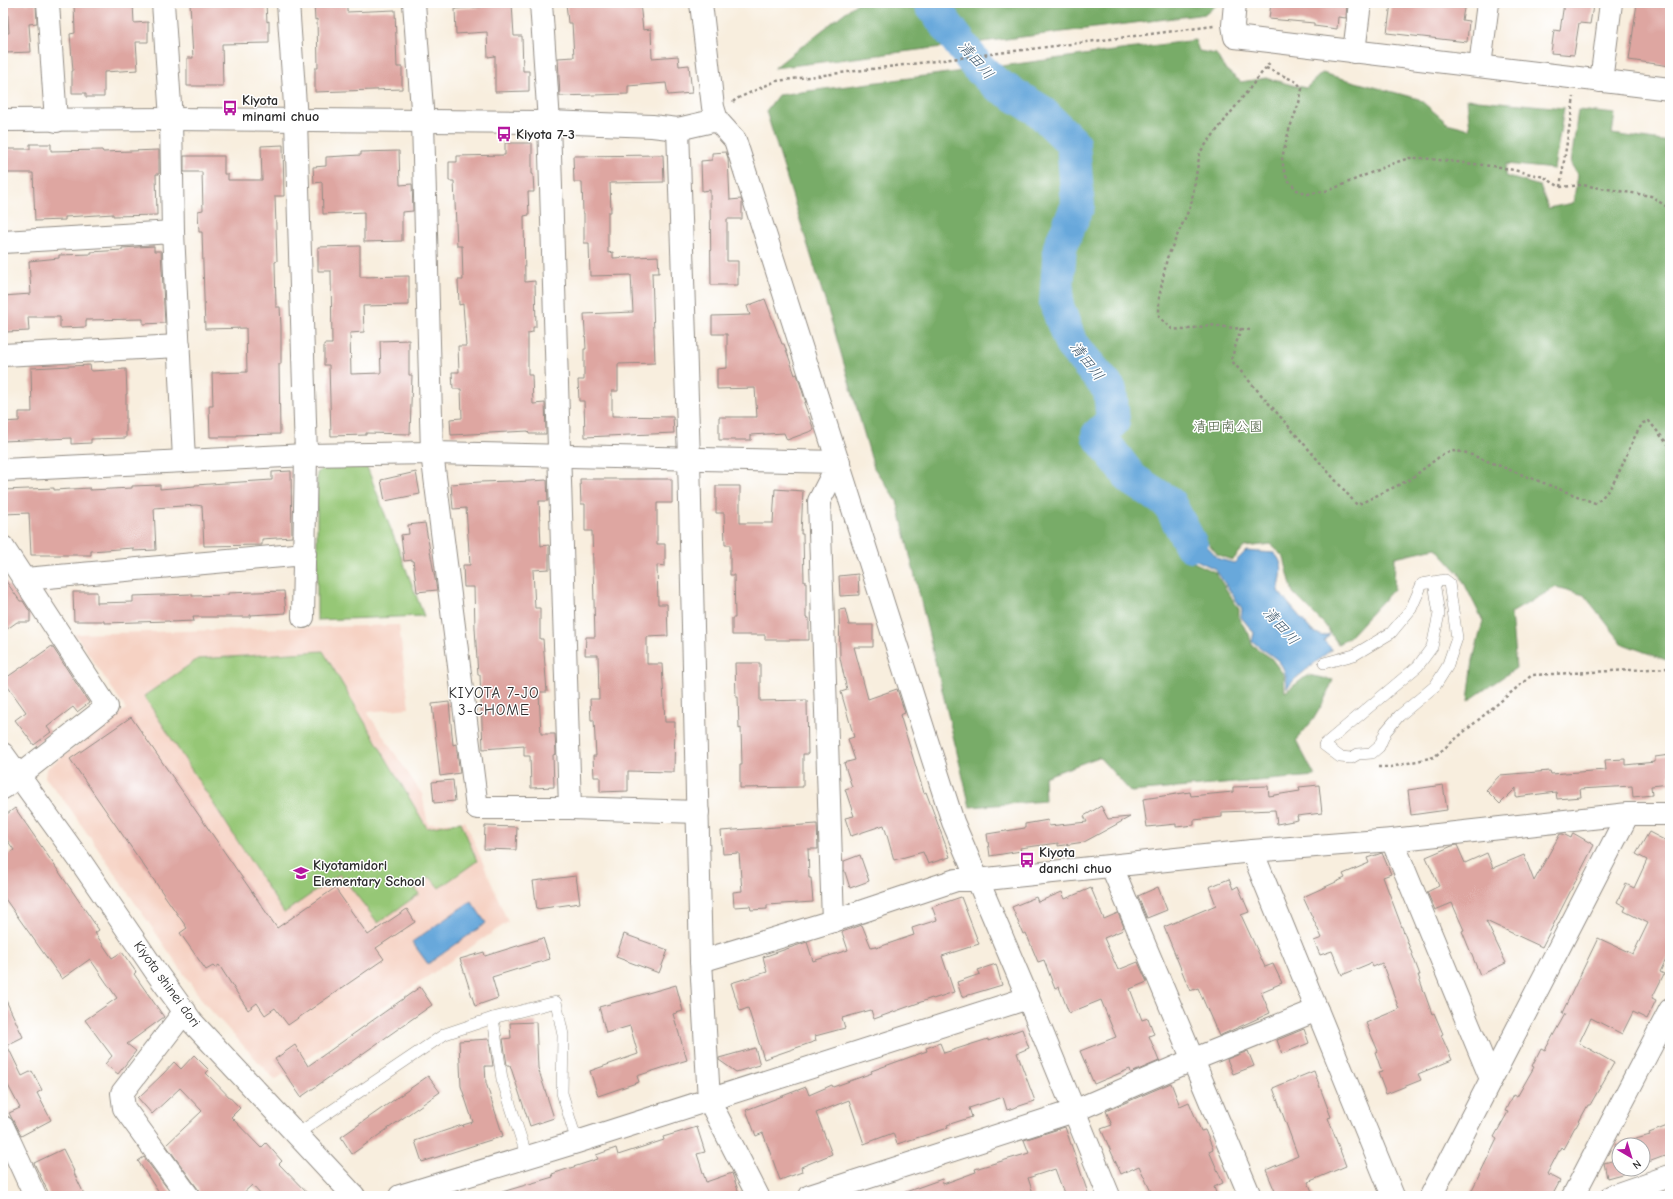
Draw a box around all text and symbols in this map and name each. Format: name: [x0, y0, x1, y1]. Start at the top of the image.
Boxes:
water label: 清田川: [954, 37, 998, 83]
place label: Kiyota minami chuo: [242, 92, 319, 125]
bus stop icon: Kiyota minami chuo: [221, 99, 239, 117]
bus stop icon: Kiyota 7-3: [495, 125, 513, 143]
place label: Kiyota 7-3: [516, 126, 575, 143]
water label: 清田川: [1066, 338, 1108, 384]
park label: 清田南公園: [1193, 418, 1263, 435]
water label: 清田川: [1259, 603, 1303, 649]
district label: KIYOTA 7-JO 3-CHOME: [448, 684, 540, 719]
place label: Kiyota danchi chuo: [1039, 844, 1112, 877]
bus stop icon: Kiyota danchi chuo: [1018, 851, 1036, 869]
place label: Kiyotamidori Elementary School: [313, 857, 425, 890]
school or university icon: Kiyotamidori Elementary School: [292, 864, 310, 882]
street label: Kiyota shinei dori: [130, 938, 204, 1030]
north arrow: [1611, 1137, 1651, 1177]
text: N: [1630, 1157, 1644, 1172]

